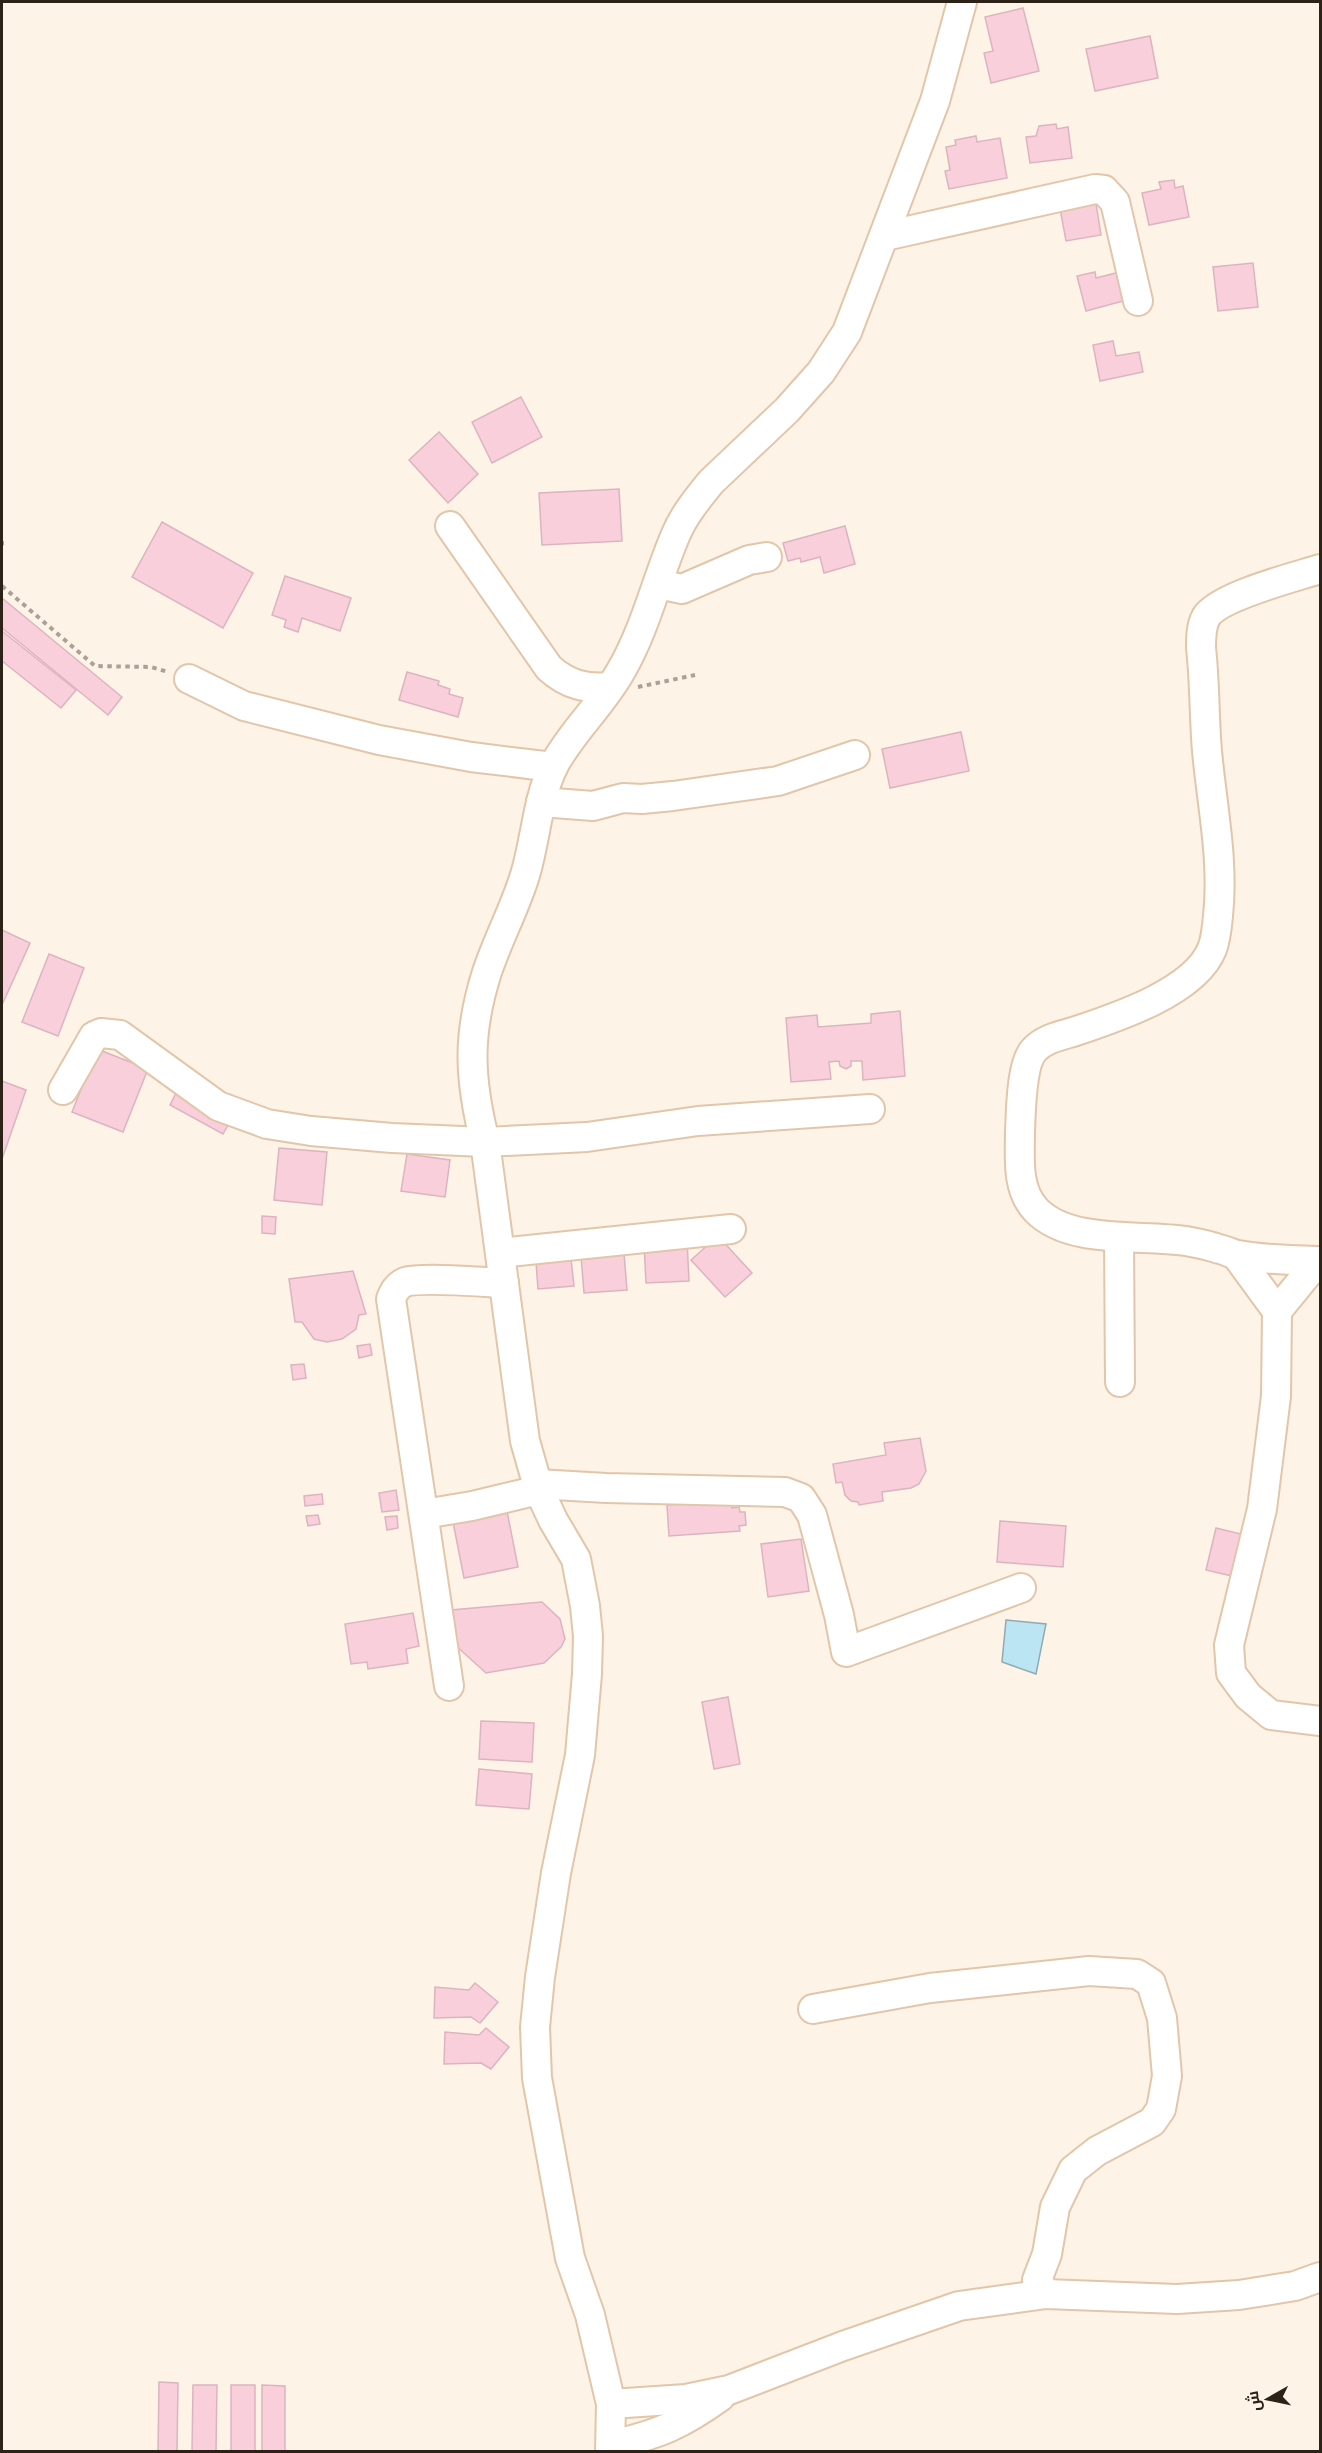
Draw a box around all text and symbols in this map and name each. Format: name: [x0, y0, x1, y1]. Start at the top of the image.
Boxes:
north arrow: [1238, 2369, 1298, 2429]
text: ش: [1241, 2389, 1267, 2413]

